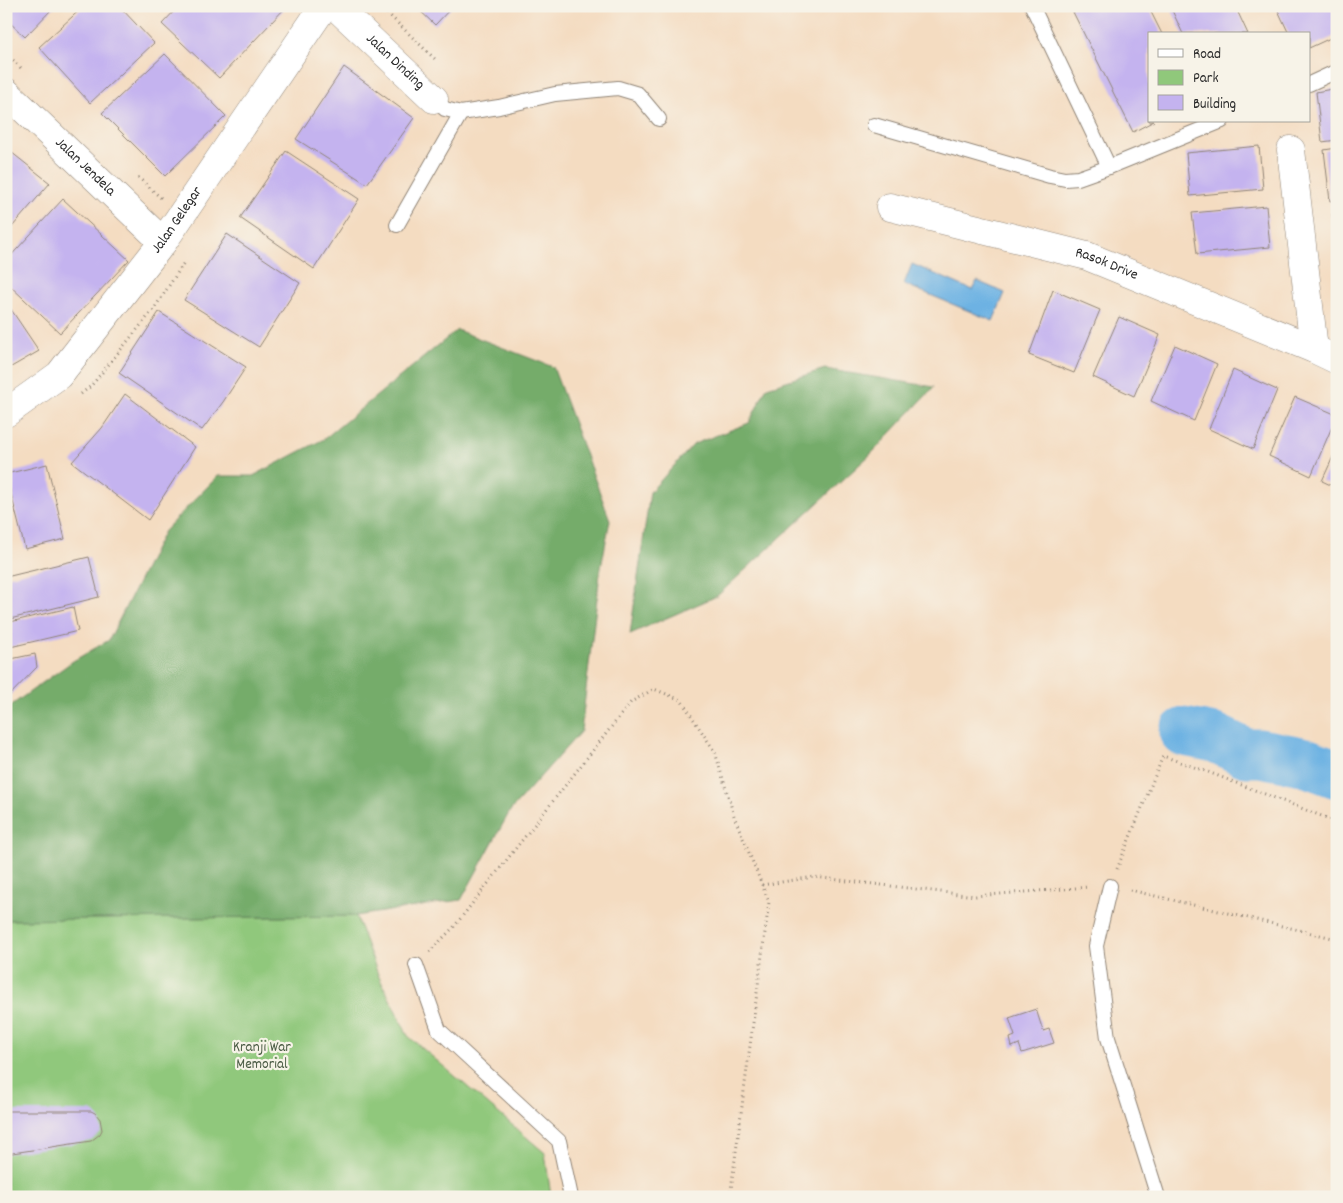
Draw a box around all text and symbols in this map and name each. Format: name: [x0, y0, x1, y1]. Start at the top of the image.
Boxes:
street label: Jalan Dinding: [360, 29, 429, 96]
legend: [1148, 32, 1310, 122]
text: Road: [1193, 44, 1221, 66]
text: Park: [1193, 68, 1219, 90]
text: Building: [1193, 94, 1236, 116]
street label: Jalan Jendela: [49, 133, 121, 202]
street label: Jalan Gelegar: [147, 182, 209, 259]
street label: Rasok Drive: [1073, 242, 1141, 287]
park label: Kranji War Memorial: [233, 1037, 291, 1076]

